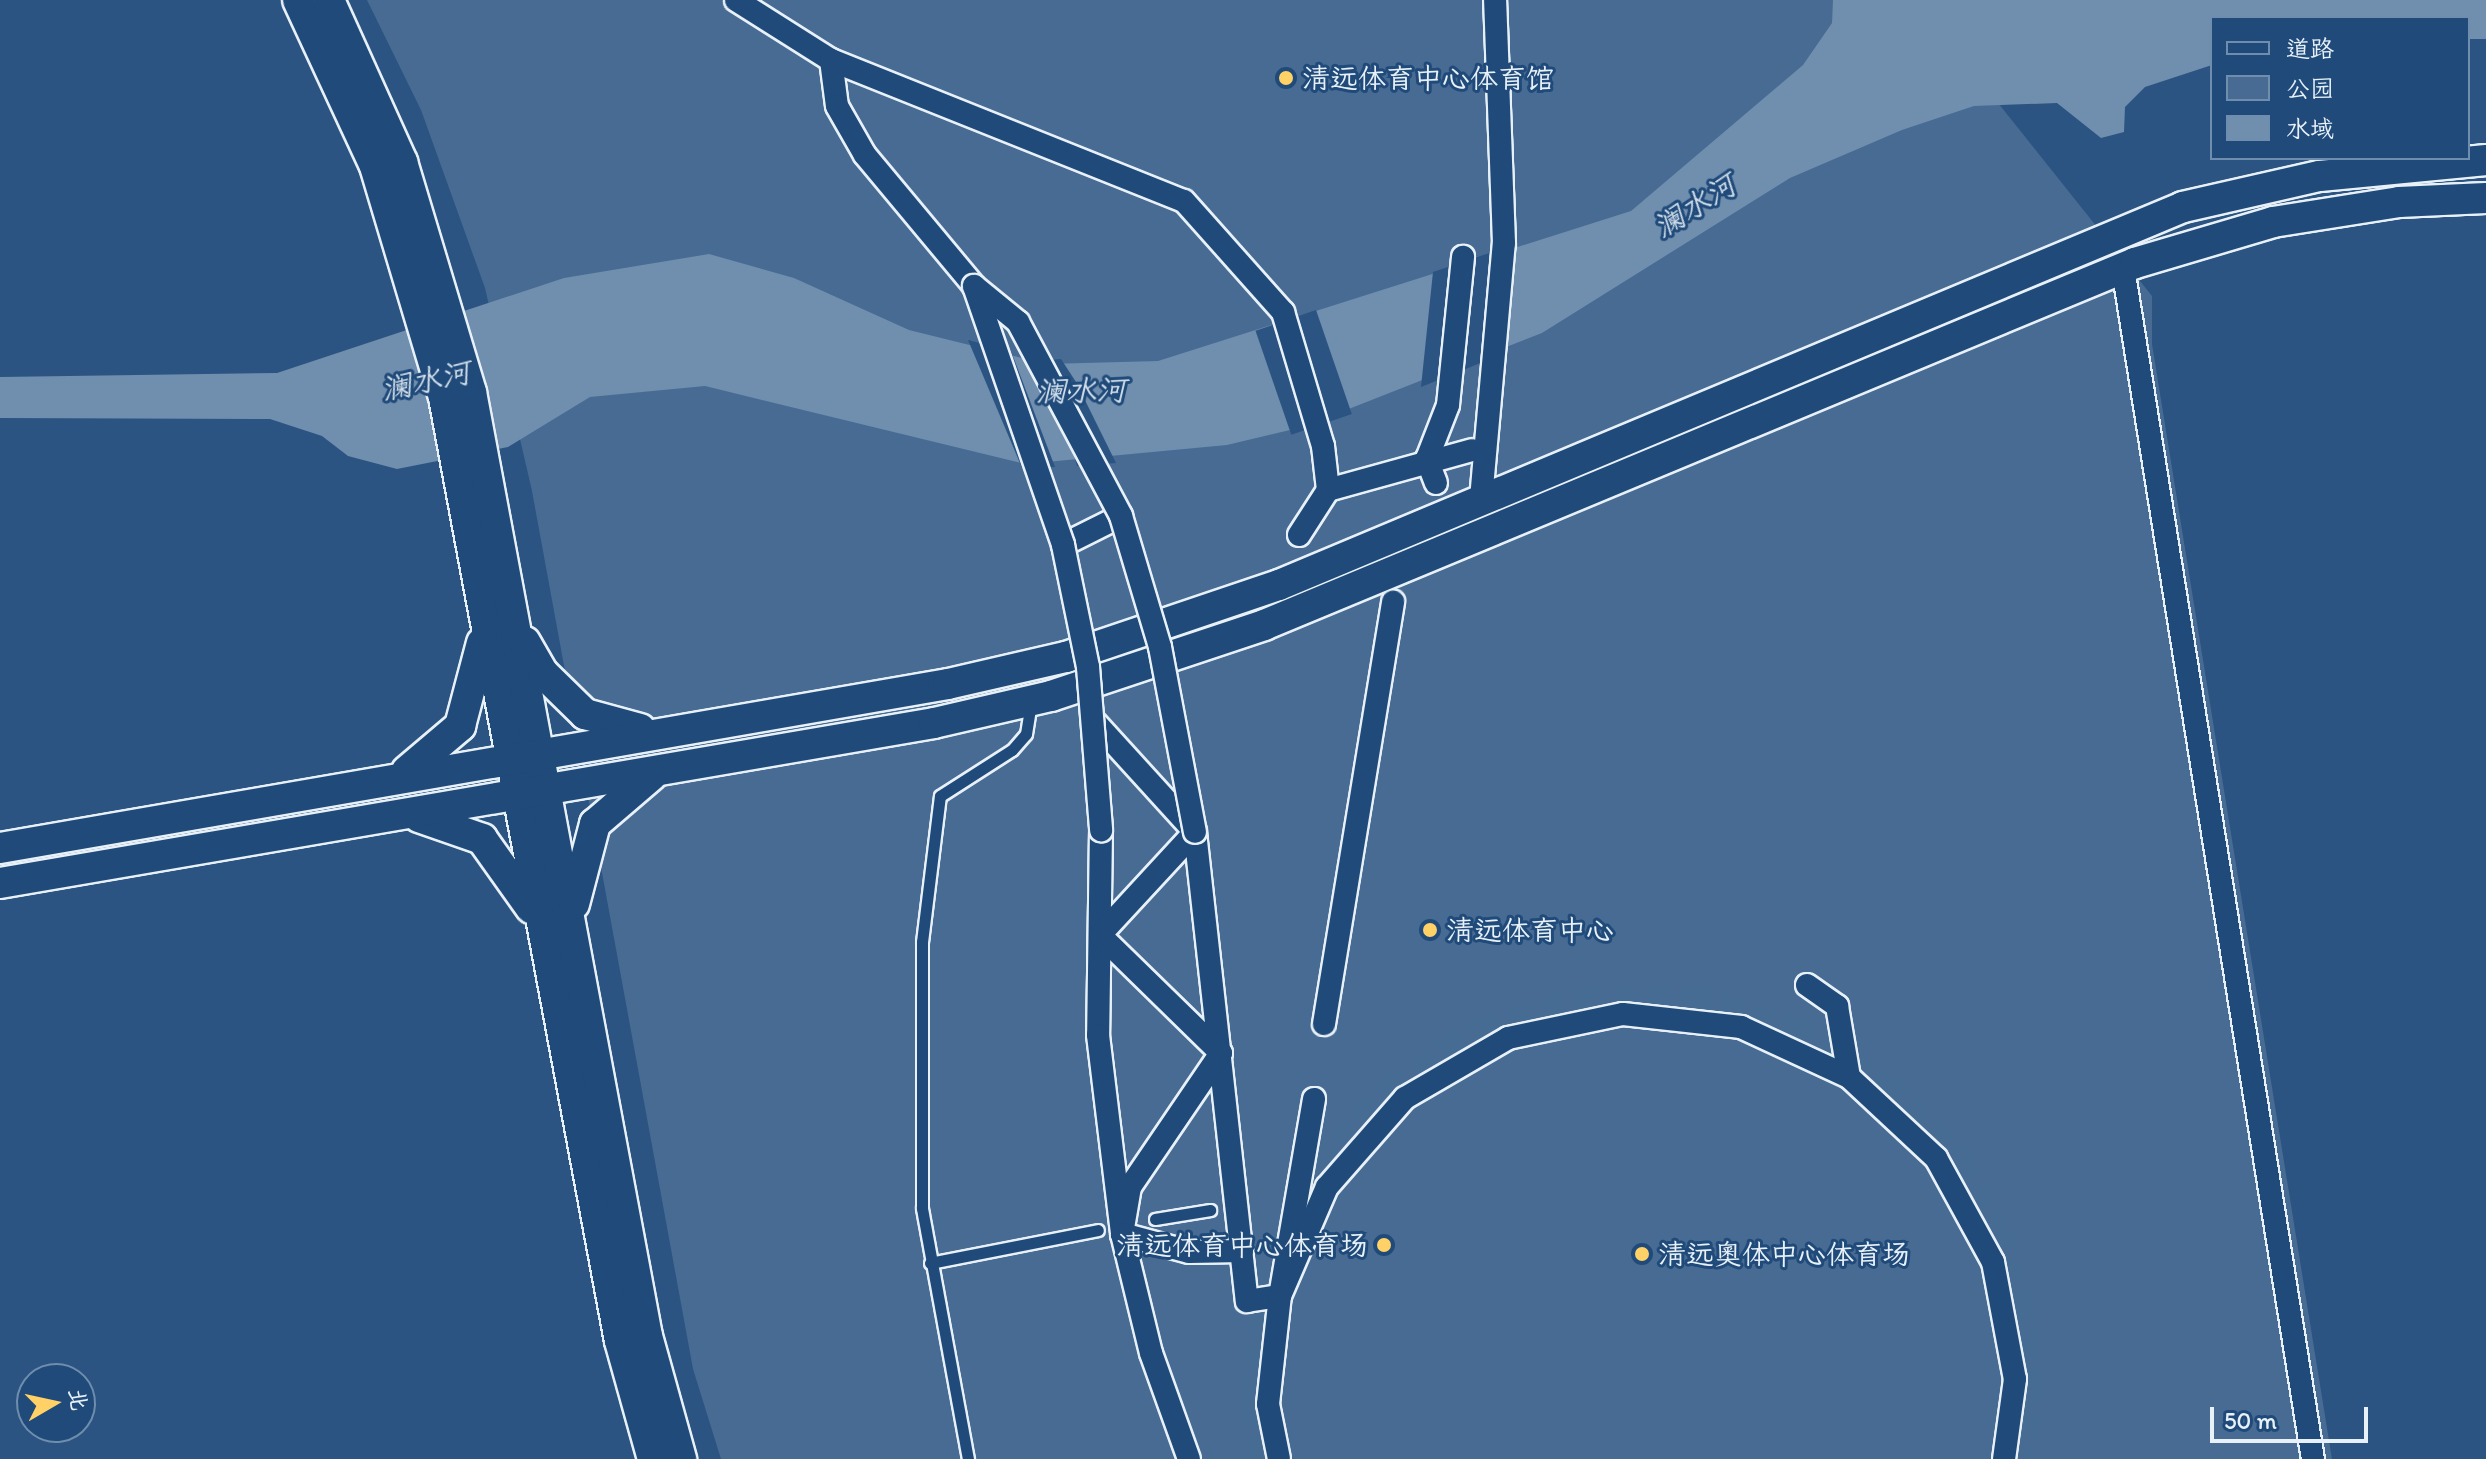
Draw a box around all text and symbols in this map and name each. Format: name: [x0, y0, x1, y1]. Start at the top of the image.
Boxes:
legend: [2210, 16, 2470, 160]
text: 道路: [2286, 34, 2334, 63]
place label: 清远体育中心体育馆: [1302, 61, 1554, 95]
marker: 清远体育中心体育馆: [1277, 69, 1295, 87]
text: 公园: [2286, 74, 2334, 103]
text: 水域: [2286, 114, 2334, 143]
water label: 澜水河: [1647, 167, 1743, 245]
water label: 澜水河: [378, 354, 474, 408]
water label: 澜水河: [1036, 372, 1126, 410]
place label: 清远体育中心: [1446, 913, 1614, 947]
marker: 清远体育中心: [1421, 921, 1439, 939]
place label: 清远体育中心体育场: [1116, 1228, 1368, 1262]
marker: 清远体育中心体育场: [1375, 1236, 1393, 1254]
place label: 清远奥体中心体育场: [1658, 1237, 1910, 1271]
marker: 清远奥体中心体育场: [1633, 1245, 1651, 1263]
north arrow: [16, 1363, 96, 1443]
text: 北: [63, 1386, 93, 1412]
scale bar: [2214, 1391, 2372, 1441]
text: 50 m: [2224, 1406, 2277, 1435]

